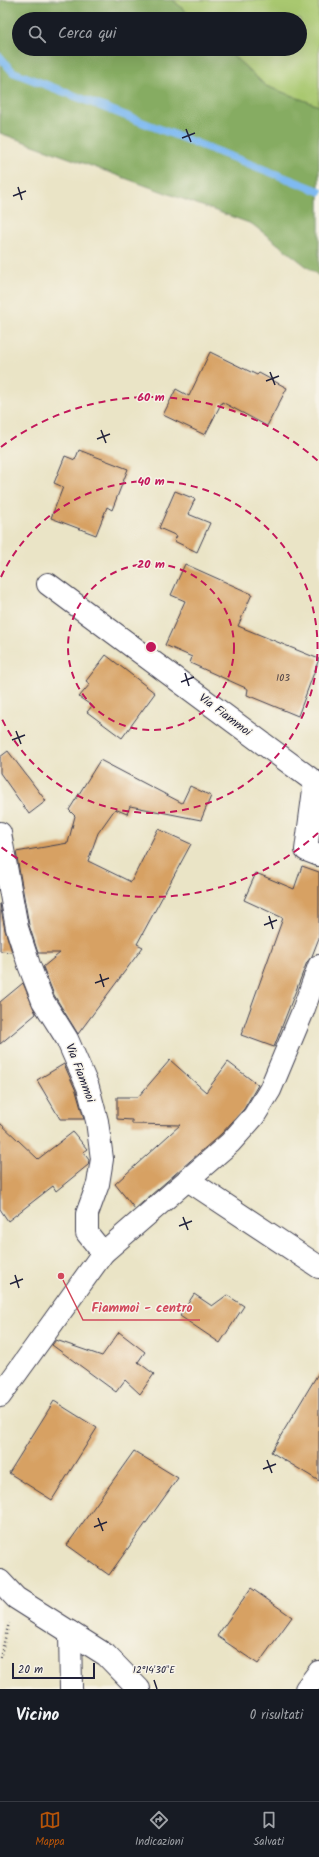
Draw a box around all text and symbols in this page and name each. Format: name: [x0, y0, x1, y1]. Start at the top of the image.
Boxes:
search box: [12, 12, 307, 56]
text: Cerca qui: [58, 22, 116, 46]
icon: search: [26, 23, 48, 45]
text: 60 m: [137, 388, 165, 407]
text: 40 m: [137, 472, 165, 491]
text: 20 m: [137, 555, 165, 574]
centre of rings: [144, 640, 158, 654]
house number: 103: [276, 670, 290, 686]
street label: Via Fiammoi: [195, 689, 256, 742]
street label: Via Fiammoi: [60, 1041, 100, 1106]
callout: Fiammoi - centro: [83, 1295, 200, 1320]
text: Fiammoi - centro: [92, 1298, 193, 1319]
scale bar: [12, 1661, 95, 1680]
text: 20 m: [18, 1661, 43, 1679]
text: 12°14'30"E: [133, 1662, 176, 1678]
text: Vicino: [16, 1702, 59, 1729]
text: 0 risultati: [250, 1705, 303, 1726]
tab: Mappa: [35, 1809, 65, 1851]
tab: Indicazioni: [135, 1809, 183, 1851]
tab: Salvati: [254, 1809, 284, 1851]

